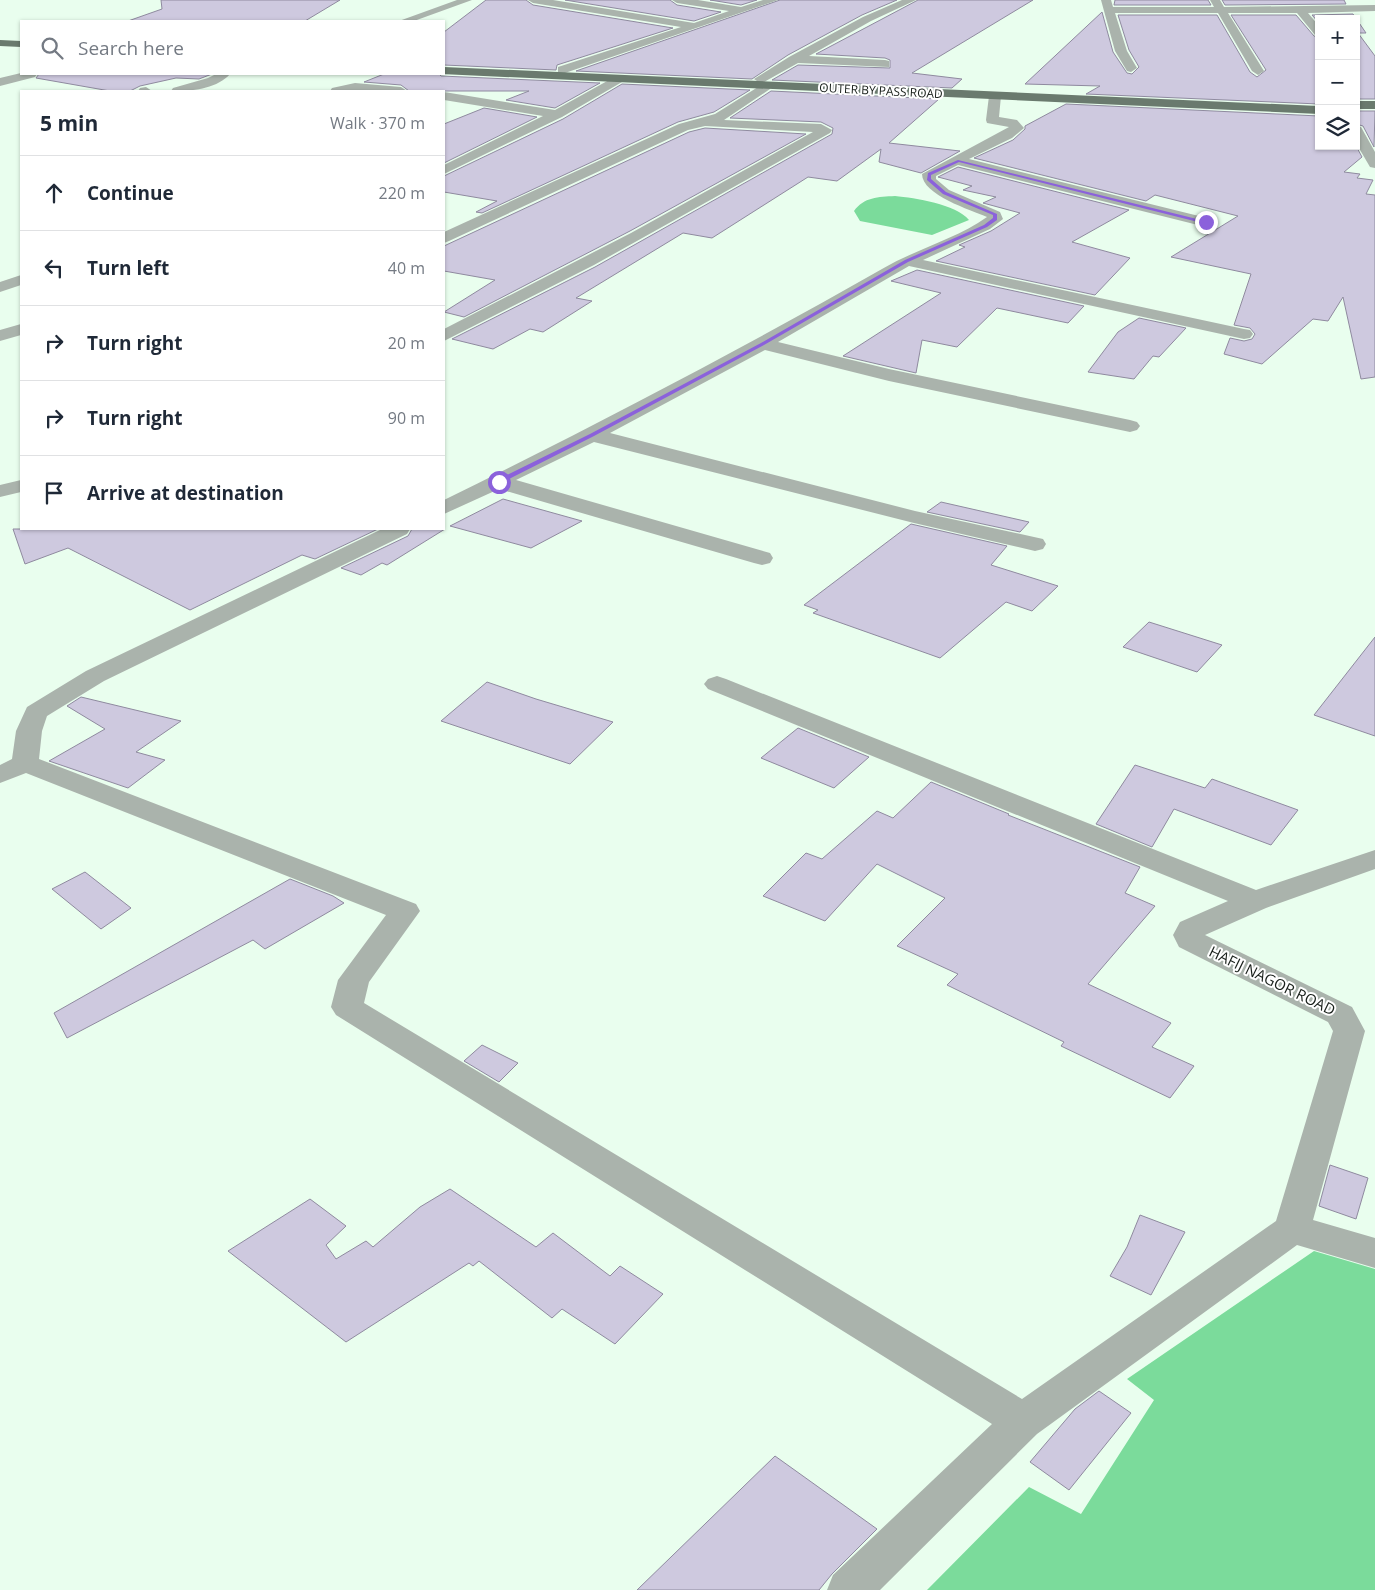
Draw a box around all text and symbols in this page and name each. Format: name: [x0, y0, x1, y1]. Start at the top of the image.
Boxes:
map controls: [1315, 15, 1360, 150]
button: +: [1315, 15, 1360, 60]
search box: [20, 20, 445, 75]
icon: search: [38, 34, 66, 62]
text: Search here: [78, 35, 184, 61]
button: −: [1315, 60, 1360, 105]
street label: OUTER BY PASS ROAD: [819, 79, 943, 102]
button: layers: [1315, 105, 1360, 150]
text: 5 min: [40, 109, 98, 137]
text: Walk · 370 m: [330, 112, 425, 134]
icon: ahead: [40, 179, 68, 207]
text: Continue: [87, 180, 174, 206]
text: 220 m: [379, 182, 425, 204]
route end: [1195, 211, 1218, 234]
icon: left: [40, 254, 68, 282]
text: Turn left: [87, 255, 169, 281]
text: 40 m: [388, 257, 425, 279]
icon: right: [40, 329, 68, 357]
text: Turn right: [87, 330, 182, 356]
text: 20 m: [388, 332, 425, 354]
icon: right: [40, 404, 68, 432]
text: Turn right: [87, 405, 182, 431]
text: 90 m: [388, 407, 425, 429]
route start: [488, 471, 511, 494]
icon: arrive: [40, 479, 68, 507]
text: Arrive at destination: [87, 480, 284, 506]
street label: HAFIJ NAGOR ROAD: [1206, 941, 1339, 1019]

